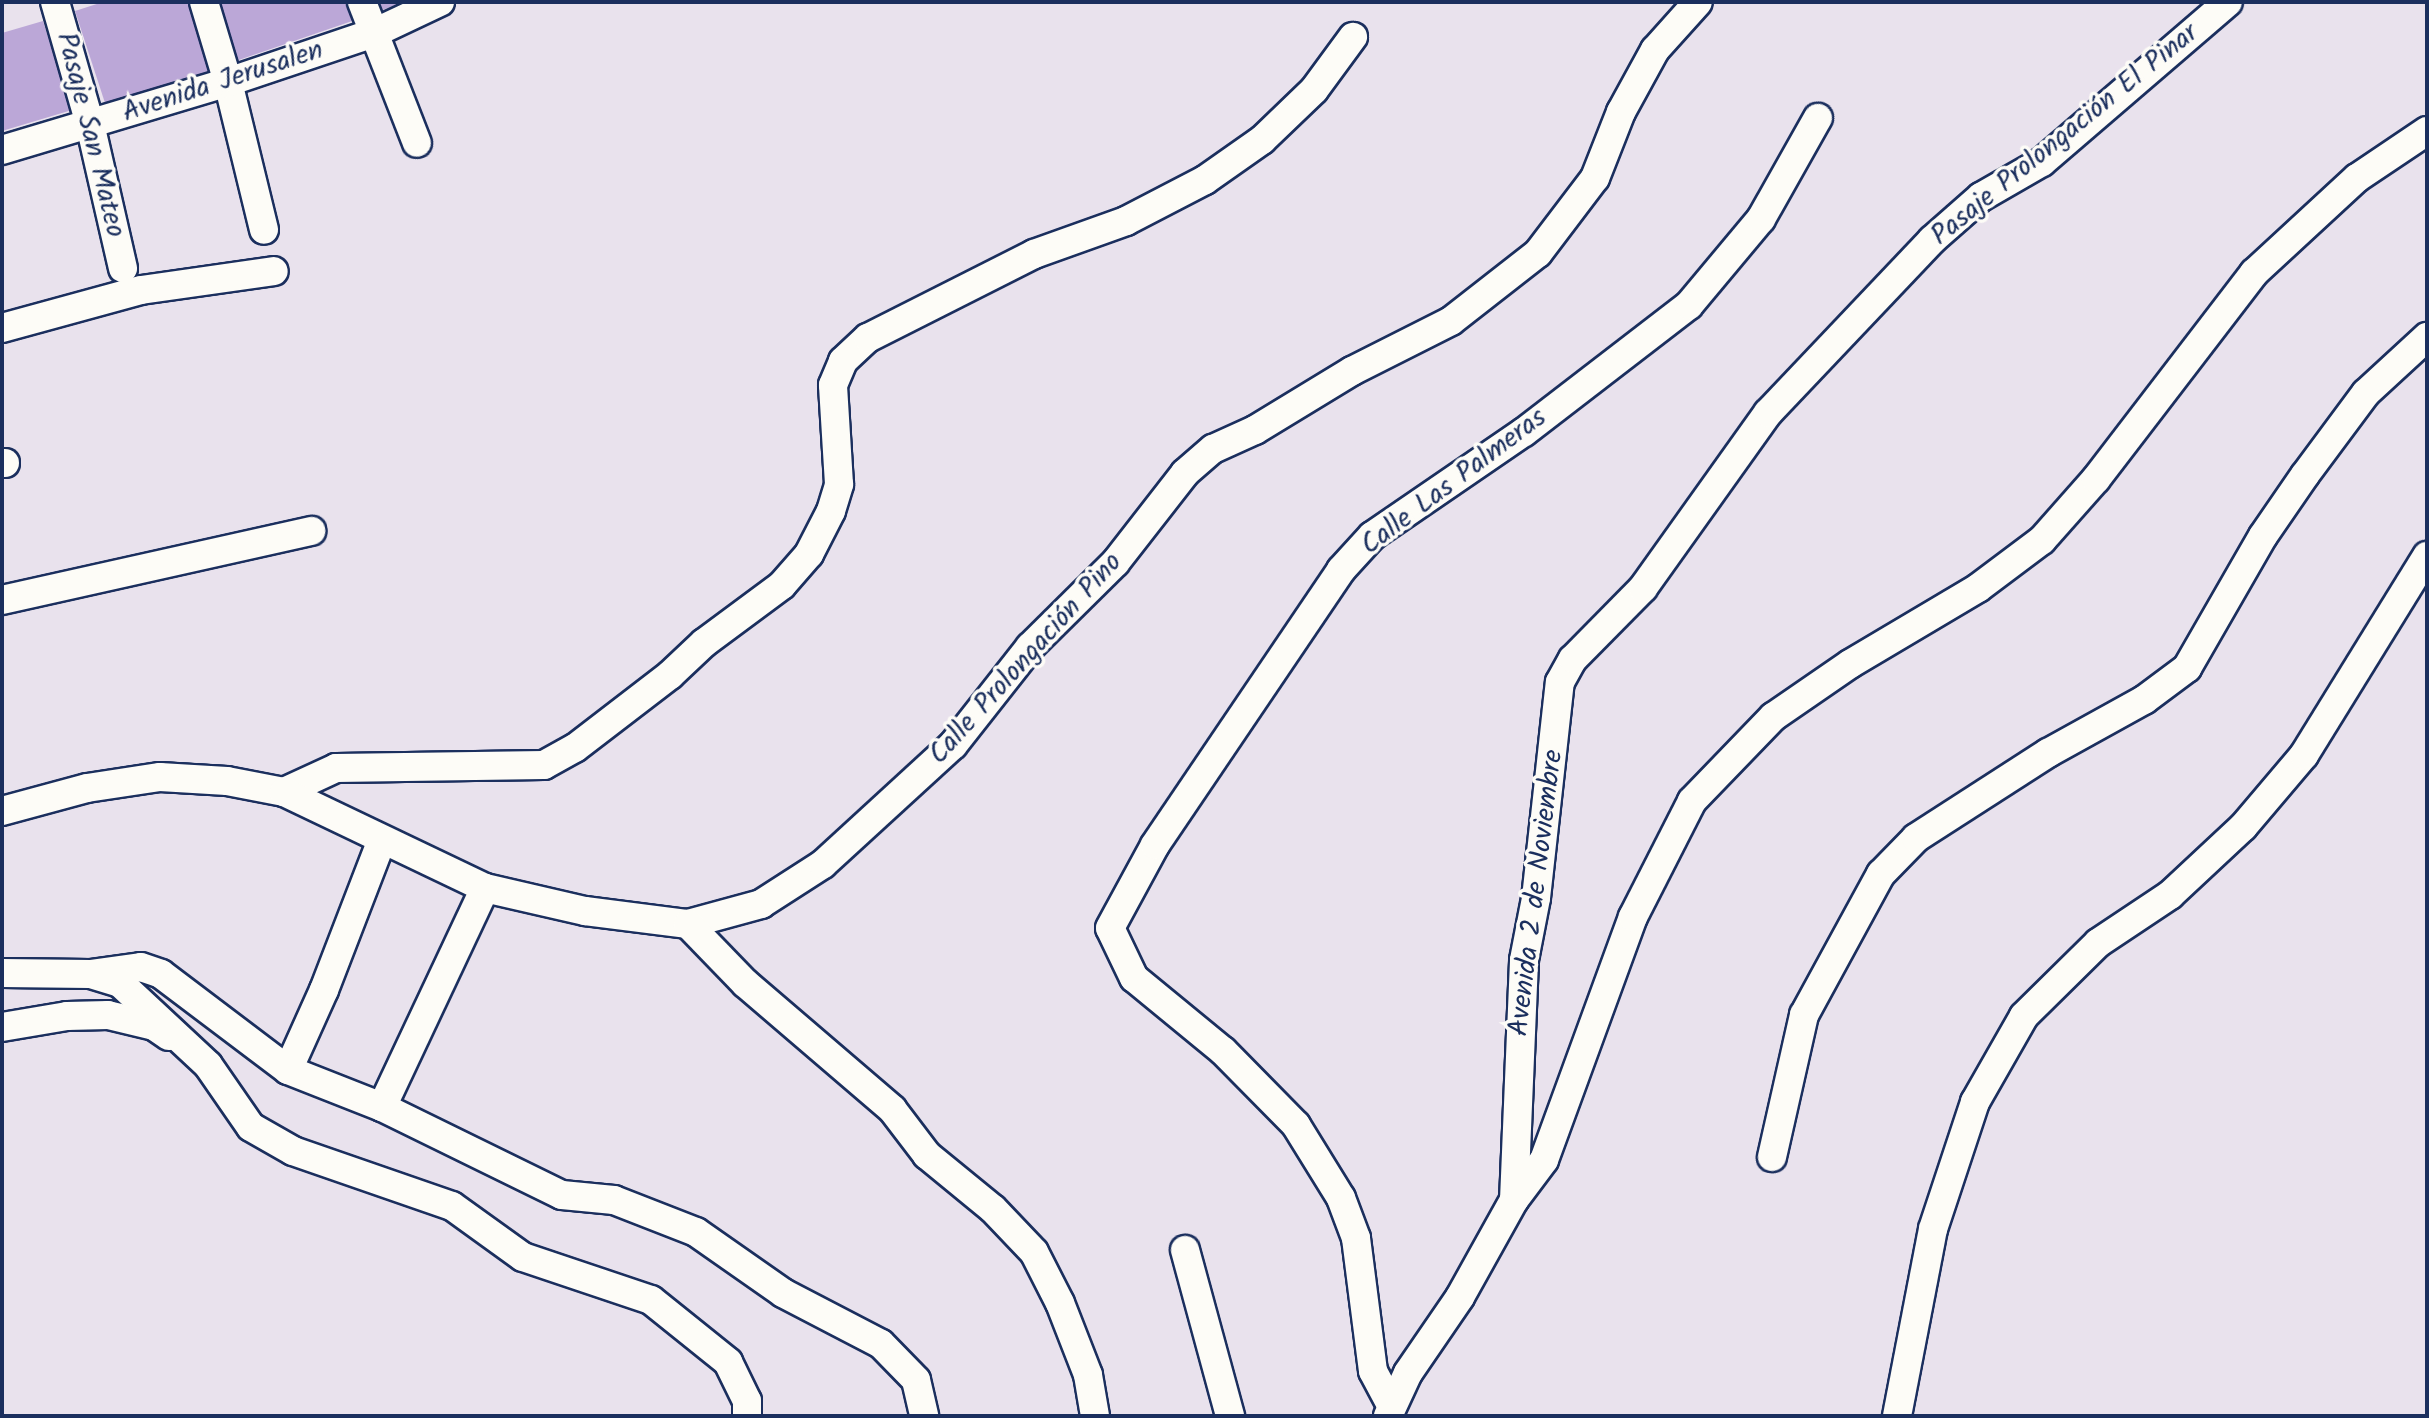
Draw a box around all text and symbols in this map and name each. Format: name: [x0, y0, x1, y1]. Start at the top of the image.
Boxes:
street label: Pasaje Prolongación El Pinar: [1925, 17, 2205, 253]
street label: Pasaje San Mateo: [48, 29, 132, 241]
street label: Avenida Jerusalen: [118, 34, 328, 130]
street label: Calle Las Palmeras: [1355, 401, 1553, 563]
street label: Calle Prolongación Pino: [922, 546, 1130, 772]
street label: Avenida 2 de Noviembre: [1503, 748, 1571, 1038]

